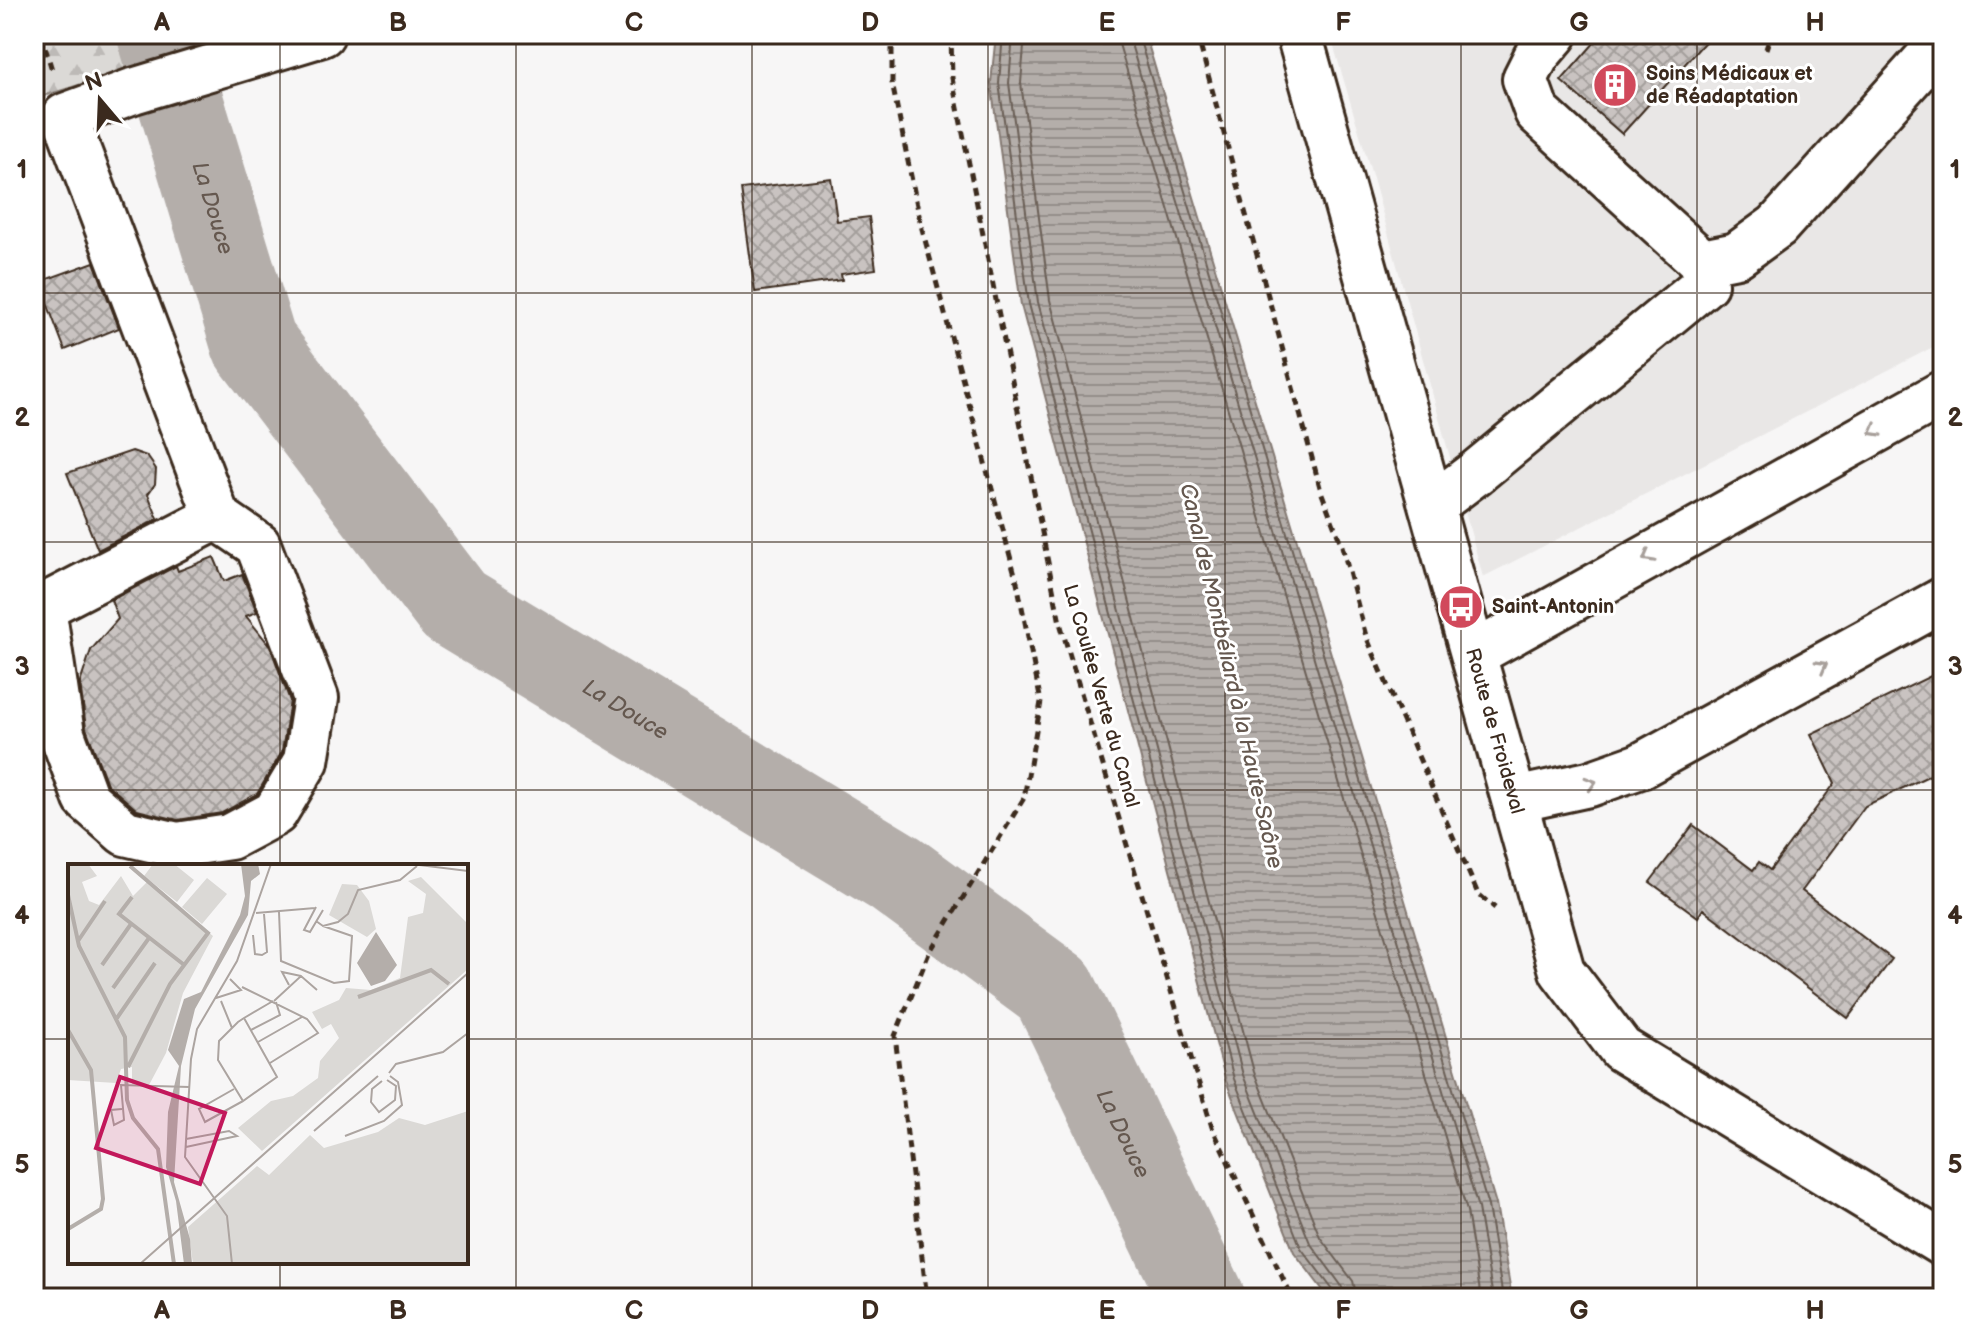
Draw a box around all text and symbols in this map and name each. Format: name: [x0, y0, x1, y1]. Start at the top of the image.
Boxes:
text: A: [153, 8, 170, 39]
text: B: [389, 8, 407, 39]
text: C: [625, 8, 643, 39]
text: D: [861, 8, 879, 39]
text: E: [1099, 8, 1116, 39]
text: F: [1335, 8, 1351, 39]
text: G: [1569, 8, 1589, 39]
text: H: [1805, 8, 1825, 39]
north arrow: [60, 60, 140, 140]
building icon: Soins Médicaux et de Réadaptation: [1591, 61, 1639, 109]
place label: Soins Médicaux et de Réadaptation: [1646, 62, 1813, 109]
text: N: [82, 67, 106, 98]
text: 1: [17, 155, 27, 186]
text: 1: [1950, 155, 1960, 186]
water label: La Douce: [186, 159, 240, 258]
text: 2: [14, 403, 30, 434]
text: 2: [1947, 403, 1963, 434]
one-way arrow: [1869, 421, 1884, 437]
water label: Canal de Montbéliard à la Haute-Saône: [1173, 481, 1289, 871]
one-way arrow: [1641, 548, 1656, 563]
street label: La Coulée Verte du Canal: [1058, 582, 1144, 810]
bus stop icon: Saint-Antonin: [1437, 583, 1485, 631]
place label: Saint-Antonin: [1492, 595, 1614, 619]
street label: Route de Froideval: [1460, 645, 1529, 817]
text: 3: [14, 652, 30, 683]
text: 3: [1947, 652, 1963, 683]
one-way arrow: [1814, 660, 1829, 675]
water label: La Douce: [578, 674, 673, 746]
one-way arrow: [1583, 776, 1597, 792]
inset map: [68, 864, 468, 1264]
text: 4: [14, 901, 30, 932]
text: 4: [1947, 901, 1963, 932]
water label: La Douce: [1090, 1085, 1156, 1183]
text: 5: [14, 1150, 30, 1181]
text: 5: [1947, 1150, 1963, 1181]
text: A: [153, 1296, 170, 1327]
text: B: [389, 1296, 407, 1327]
text: C: [625, 1296, 643, 1327]
text: D: [861, 1296, 879, 1327]
text: E: [1099, 1296, 1116, 1327]
text: F: [1335, 1296, 1351, 1327]
text: G: [1569, 1296, 1589, 1327]
text: H: [1805, 1296, 1825, 1327]

